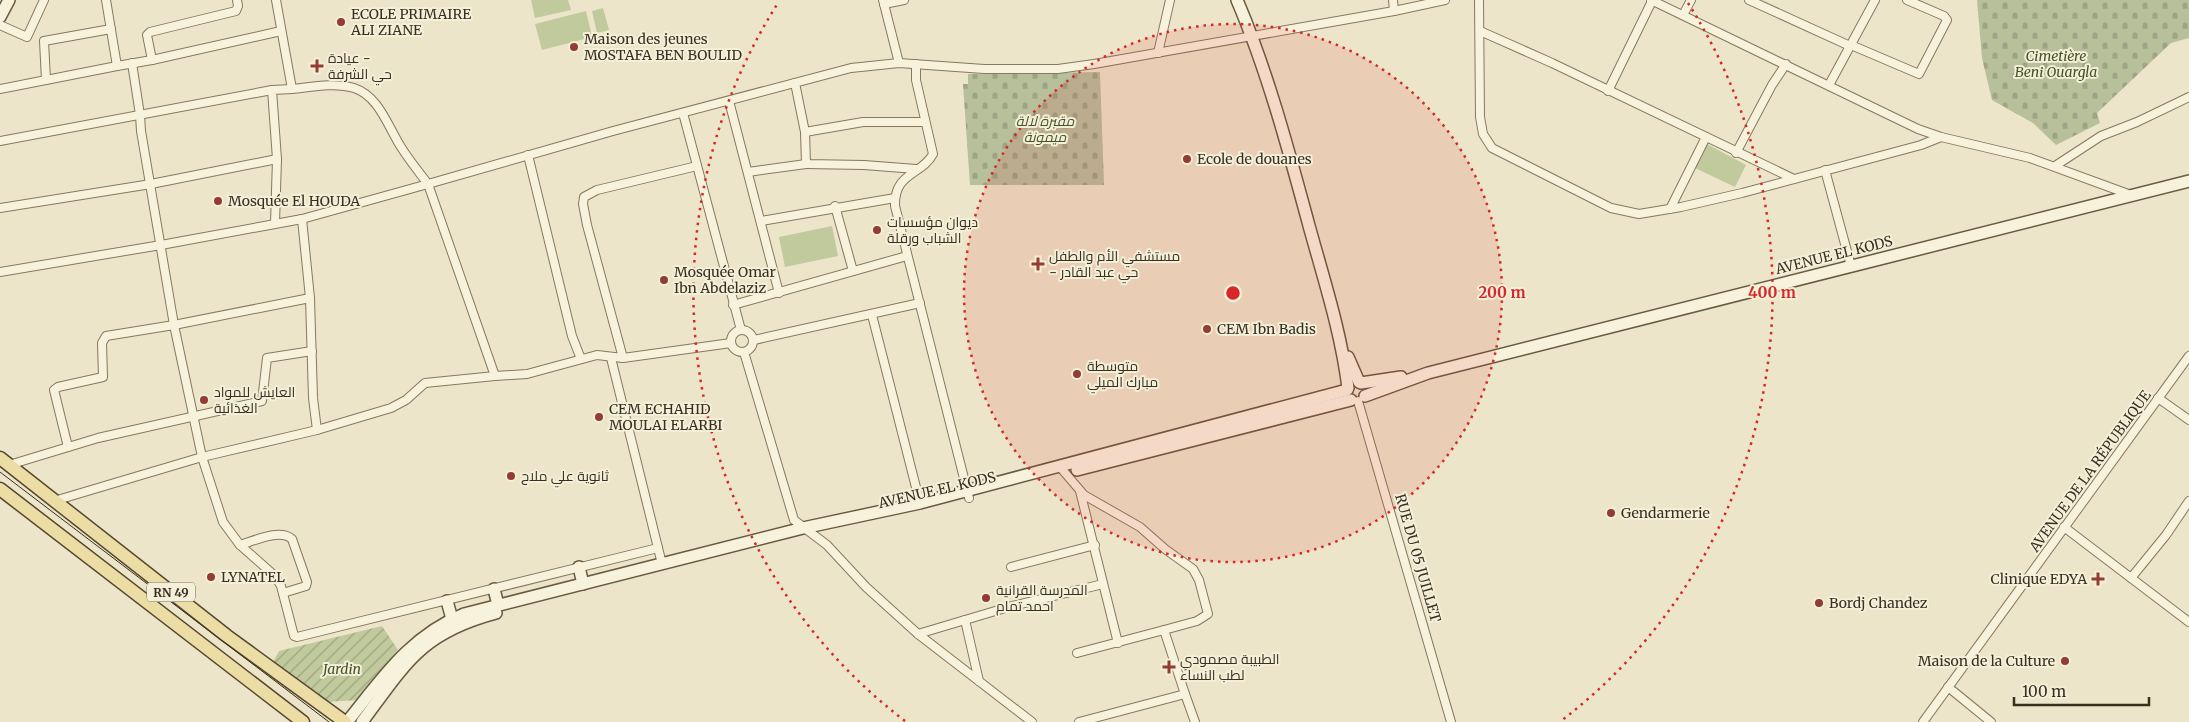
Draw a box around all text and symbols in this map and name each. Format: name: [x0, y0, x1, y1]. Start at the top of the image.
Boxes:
place label: ECOLE PRIMAIRE ALI ZIANE: [350, 5, 471, 39]
marker: ECOLE PRIMAIRE ALI ZIANE: [335, 16, 347, 28]
place label: Maison des jeunes MOSTAFA BEN BOULID: [584, 30, 742, 64]
marker: Maison des jeunes MOSTAFA BEN BOULID: [568, 41, 580, 53]
park label: Cimetière Beni Ouargla: [2015, 47, 2097, 81]
place label: عيادة - حي الشرفة: [328, 49, 392, 86]
marker: عيادة - حي الشرفة: [310, 59, 324, 73]
park label: مقبرة لالة ميمونة: [1016, 112, 1075, 146]
place label: Ecole de douanes: [1197, 150, 1312, 168]
marker: Ecole de douanes: [1181, 153, 1193, 165]
place label: Mosquée El HOUDA: [228, 192, 360, 210]
marker: Mosquée El HOUDA: [212, 195, 224, 207]
place label: ديوان مؤسسات الشباب ورقلة: [887, 213, 978, 247]
marker: ديوان مؤسسات الشباب ورقلة: [871, 224, 883, 236]
street label: AVENUE EL KODS: [1773, 232, 1894, 278]
place label: مستشفي الأم والطفل - حي عبد القادر: [1049, 247, 1180, 284]
marker: مستشفي الأم والطفل - حي عبد القادر: [1031, 257, 1045, 271]
place label: Mosquée Omar Ibn Abdelaziz: [674, 263, 776, 297]
marker: Mosquée Omar Ibn Abdelaziz: [658, 274, 670, 286]
text: 200 m: [1478, 283, 1526, 302]
text: 400 m: [1748, 283, 1796, 302]
centre of rings: [1224, 284, 1242, 302]
place label: CEM Ibn Badis: [1217, 320, 1316, 338]
marker: CEM Ibn Badis: [1201, 323, 1213, 335]
place label: متوسطة مبارك الميلي: [1087, 357, 1158, 394]
marker: متوسطة مبارك الميلي: [1071, 368, 1083, 380]
place label: العايش للمواد الغذائية: [214, 383, 295, 417]
street label: AVENUE DE LA RÉPUBLIQUE: [2025, 387, 2155, 556]
marker: العايش للمواد الغذائية: [198, 394, 210, 406]
place label: CEM ECHAHID MOULAI ELARBI: [609, 400, 722, 434]
marker: CEM ECHAHID MOULAI ELARBI: [593, 411, 605, 423]
place label: ثانوية علي ملاح: [521, 467, 609, 488]
street label: AVENUE EL KODS: [876, 468, 997, 512]
marker: ثانوية علي ملاح: [505, 470, 517, 482]
street label: RUE DU 05 JUILLET: [1391, 492, 1445, 625]
place label: Gendarmerie: [1621, 504, 1710, 522]
marker: Gendarmerie: [1605, 507, 1617, 519]
place label: LYNATEL: [221, 568, 285, 586]
place label: Clinique EDYA: [1991, 570, 2087, 588]
marker: LYNATEL: [205, 571, 217, 583]
marker: Clinique EDYA: [2091, 572, 2105, 586]
place label: المدرسة القرانية احمد تمام: [996, 581, 1088, 616]
road number: RN 49: [147, 582, 195, 602]
marker: المدرسة القرانية احمد تمام: [980, 592, 992, 604]
place label: Bordj Chandez: [1829, 594, 1928, 612]
marker: Bordj Chandez: [1813, 597, 1825, 609]
place label: الطبيبة مصمودي لطب النساء: [1180, 650, 1280, 684]
place label: Maison de la Culture: [1918, 652, 2055, 670]
marker: Maison de la Culture: [2059, 655, 2071, 667]
park label: Jardin: [321, 660, 361, 678]
marker: الطبيبة مصمودي لطب النساء: [1162, 660, 1176, 674]
scale bar: [2014, 674, 2149, 706]
text: 100 m: [2022, 682, 2066, 701]

